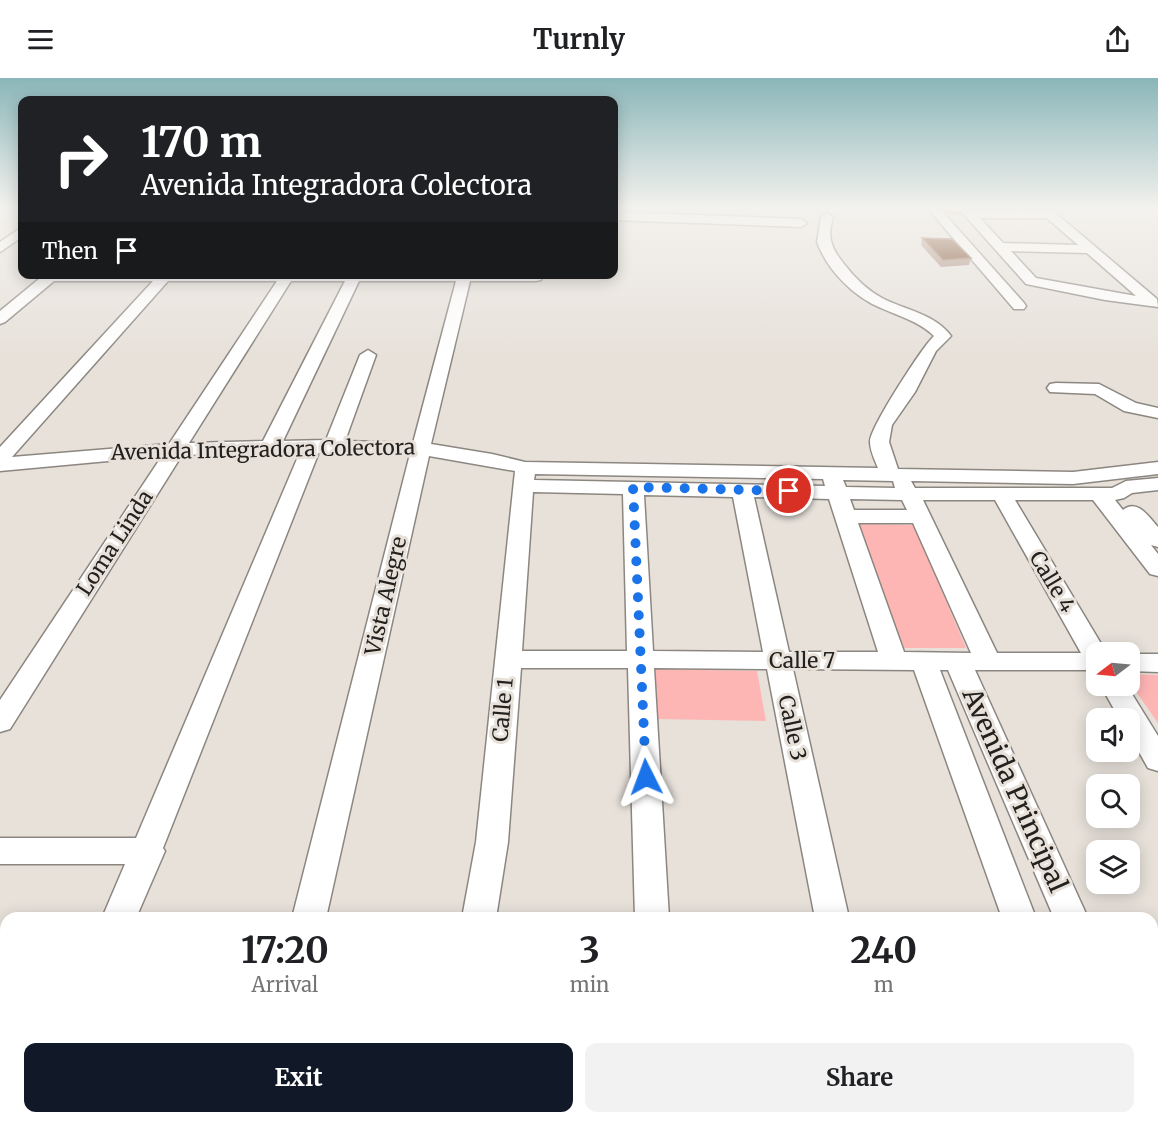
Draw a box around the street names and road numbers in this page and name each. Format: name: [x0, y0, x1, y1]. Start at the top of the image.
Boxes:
street label: Avenida Integradora Colectora: [110, 433, 415, 466]
street label: Loma Linda: [71, 485, 159, 601]
street label: Vista Alegre: [359, 534, 412, 659]
street label: Calle 4: [1024, 546, 1081, 618]
street label: Calle 7: [769, 647, 835, 674]
street label: Calle 1: [486, 677, 519, 743]
street label: Avenida Principal: [955, 682, 1075, 897]
street label: Calle 3: [772, 693, 813, 763]

